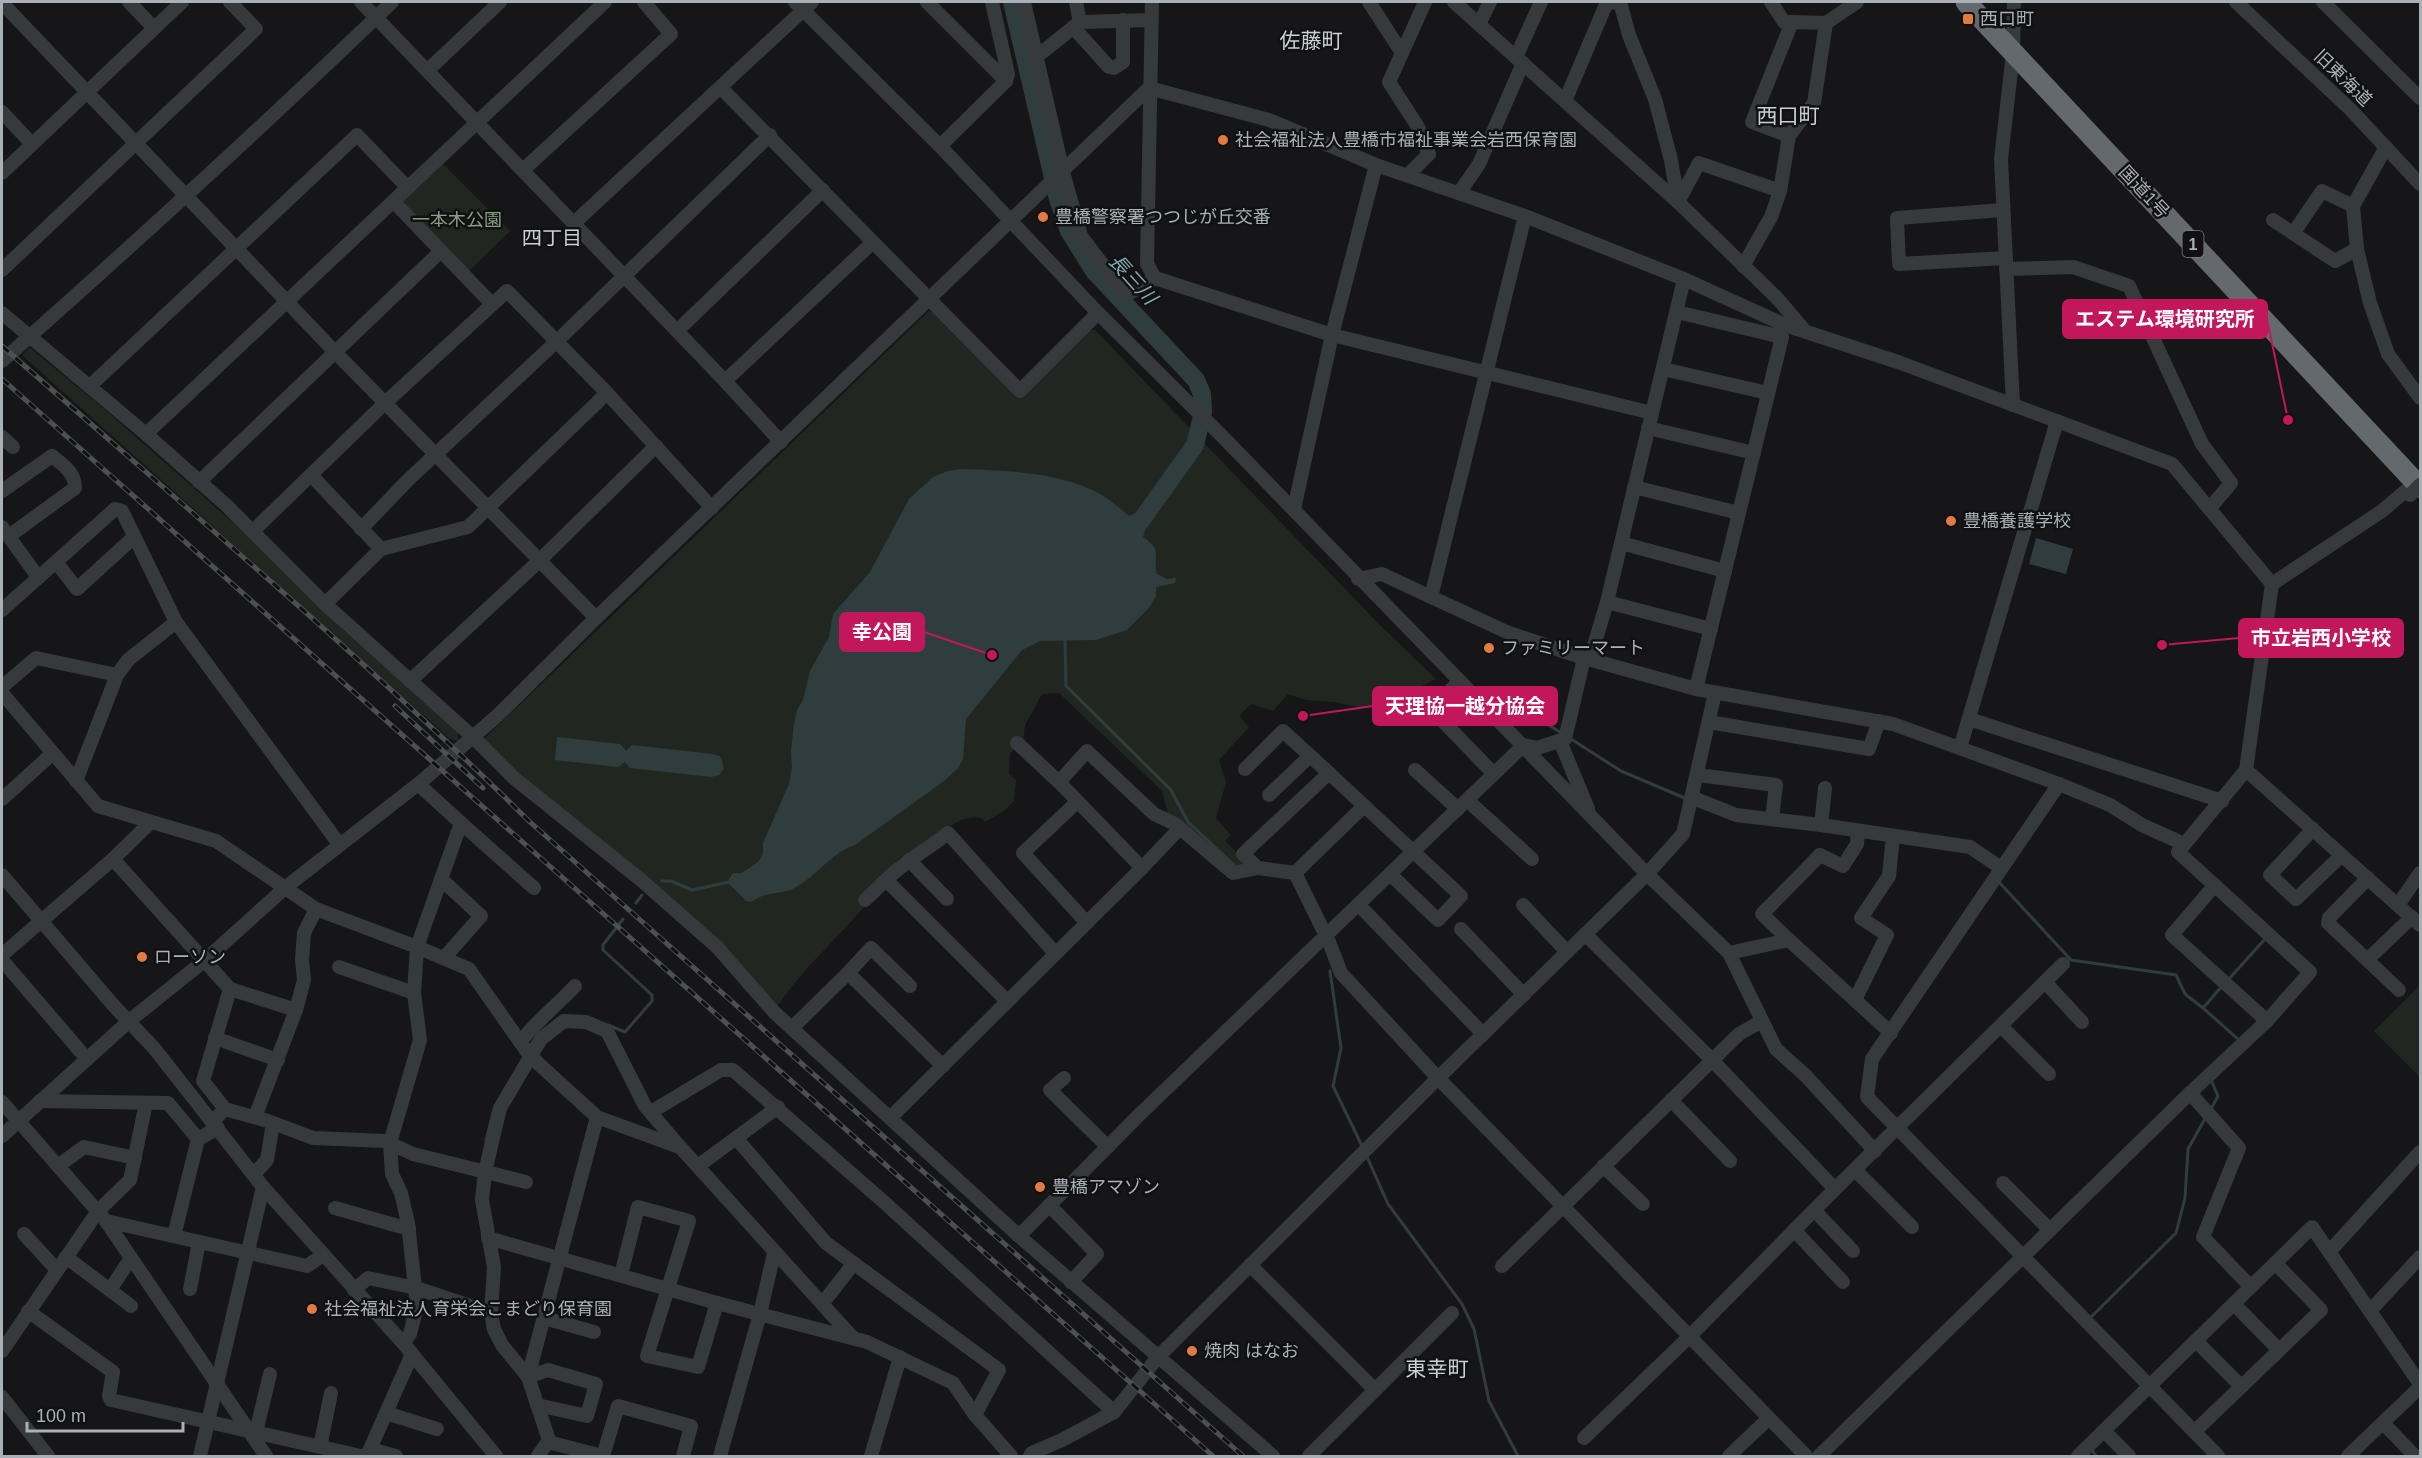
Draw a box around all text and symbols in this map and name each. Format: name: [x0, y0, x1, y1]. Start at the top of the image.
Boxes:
place label: 西口町: [1980, 9, 2034, 29]
marker: 西口町: [1961, 12, 1975, 26]
district label: 佐藤町: [1280, 29, 1343, 52]
street label: 旧東海道: [2310, 46, 2376, 110]
district label: 西口町: [1757, 104, 1820, 127]
place label: 社会福祉法人豊橋市福祉事業会岩西保育園: [1235, 130, 1577, 150]
marker: 社会福祉法人豊橋市福祉事業会岩西保育園: [1216, 133, 1230, 147]
street label: 国道1号: [2115, 162, 2173, 222]
place label: 豊橋警察署つつじが丘交番: [1055, 207, 1271, 227]
park label: 一本木公園: [412, 210, 502, 230]
marker: 豊橋警察署つつじが丘交番: [1036, 210, 1050, 224]
district label: 四丁目: [522, 227, 582, 249]
road number: 1: [2182, 231, 2204, 257]
water label: 長三川: [1105, 249, 1163, 310]
callout: エステム環境研究所: [2063, 300, 2267, 338]
text: エステム環境研究所: [2075, 308, 2255, 330]
place label: 豊橋養護学校: [1963, 511, 2071, 531]
marker: 豊橋養護学校: [1944, 514, 1958, 528]
callout: 幸公園: [840, 613, 924, 651]
callout: 市立岩西小学校: [2239, 619, 2403, 657]
text: 幸公園: [852, 621, 912, 643]
text: 市立岩西小学校: [2251, 627, 2391, 649]
place label: ファミリーマート: [1501, 638, 1645, 658]
marker: ファミリーマート: [1482, 641, 1496, 655]
callout: 天理協一越分協会: [1373, 687, 1557, 725]
text: 天理協一越分協会: [1385, 695, 1545, 717]
place label: ローソン: [154, 947, 226, 967]
marker: ローソン: [135, 950, 149, 964]
place label: 豊橋アマゾン: [1052, 1177, 1160, 1197]
marker: 豊橋アマゾン: [1033, 1180, 1047, 1194]
place label: 社会福祉法人育栄会こまどり保育園: [324, 1299, 612, 1319]
marker: 社会福祉法人育栄会こまどり保育園: [305, 1302, 319, 1316]
place label: 焼肉 はなお: [1204, 1341, 1299, 1361]
marker: 焼肉 はなお: [1185, 1344, 1199, 1358]
district label: 東幸町: [1406, 1357, 1469, 1380]
scale bar: [27, 1395, 183, 1433]
text: 100 m: [36, 1406, 86, 1426]

